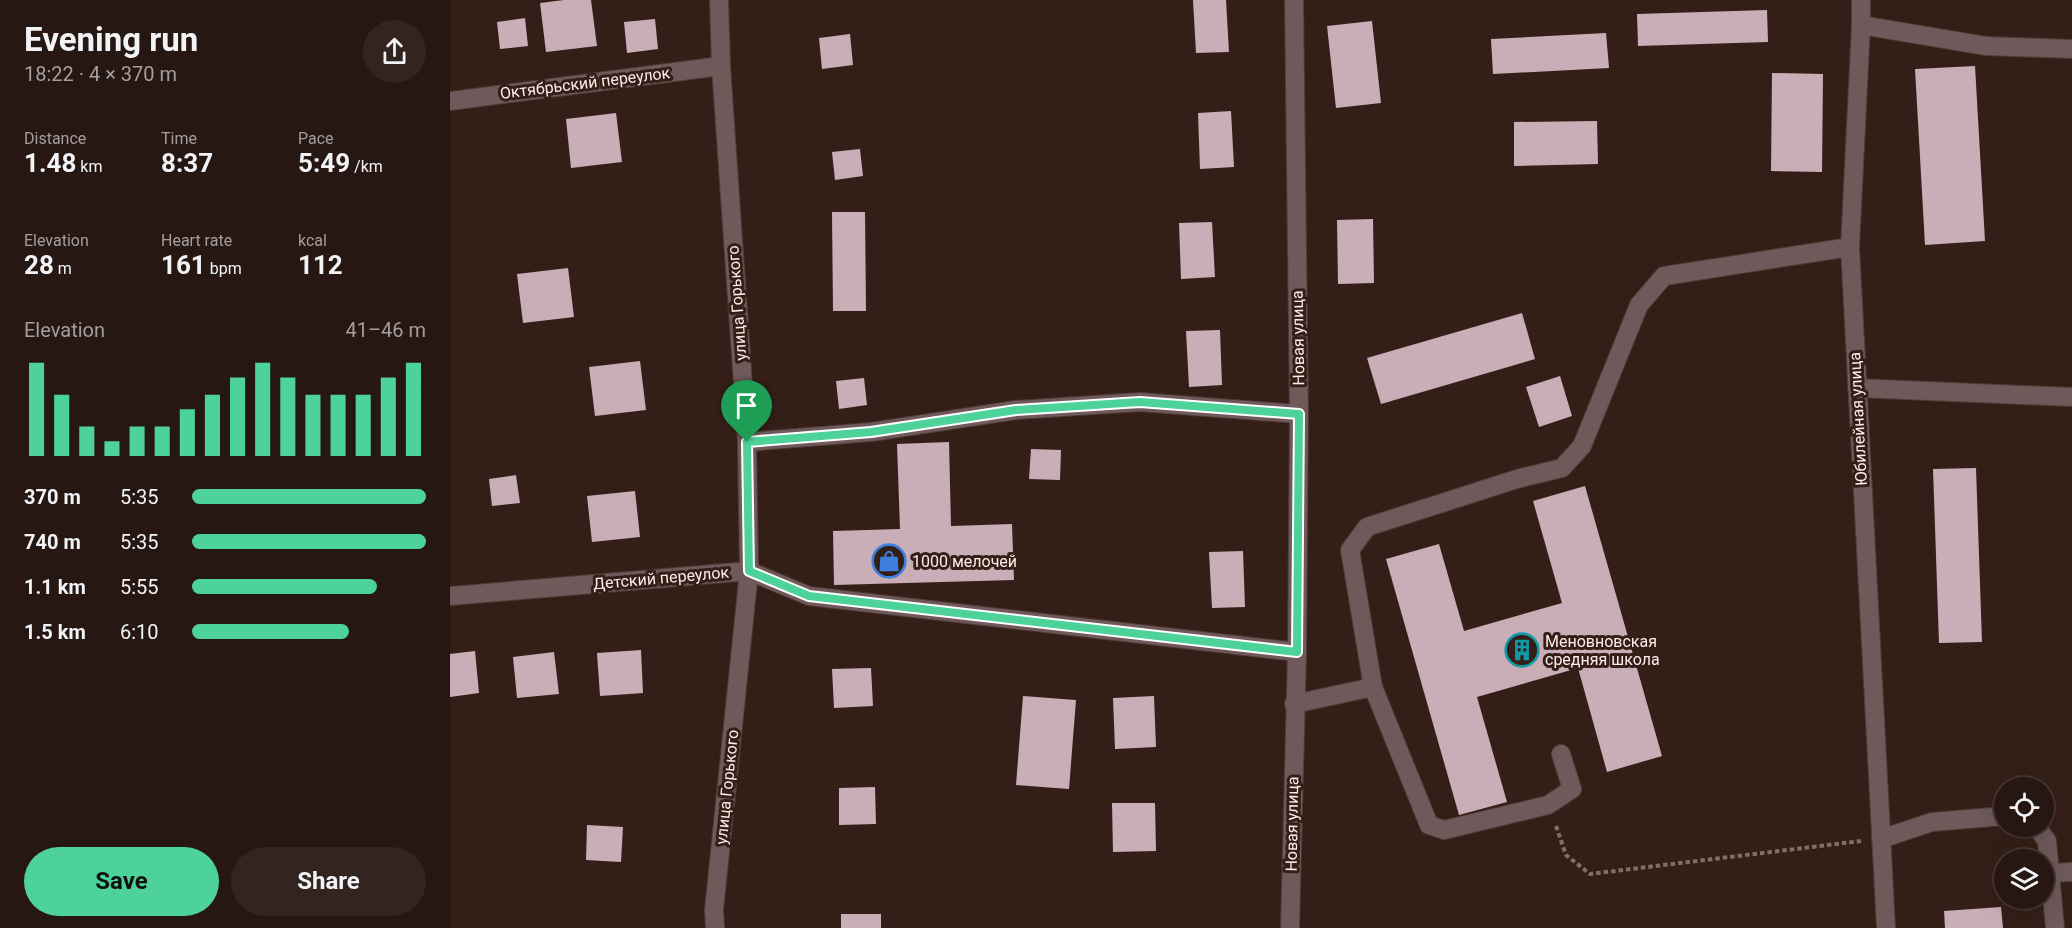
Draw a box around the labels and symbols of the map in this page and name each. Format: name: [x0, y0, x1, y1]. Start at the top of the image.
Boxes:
street label: Октябрьский переулок: [499, 63, 672, 103]
street label: улица Горького: [723, 245, 751, 361]
street label: Новая улица: [1288, 290, 1308, 386]
street label: Юбилейная улица: [1845, 352, 1871, 486]
pin: [721, 380, 772, 442]
shop icon: 1000 мелочей: [871, 543, 907, 579]
place label: 1000 мелочей: [912, 552, 1017, 571]
street label: Детский переулок: [592, 563, 730, 593]
building icon: Меновновская средняя школа: [1504, 632, 1540, 668]
place label: Меновновская средняя школа: [1545, 632, 1660, 669]
street label: улица Горького: [712, 729, 742, 845]
street label: Новая улица: [1282, 776, 1302, 872]

